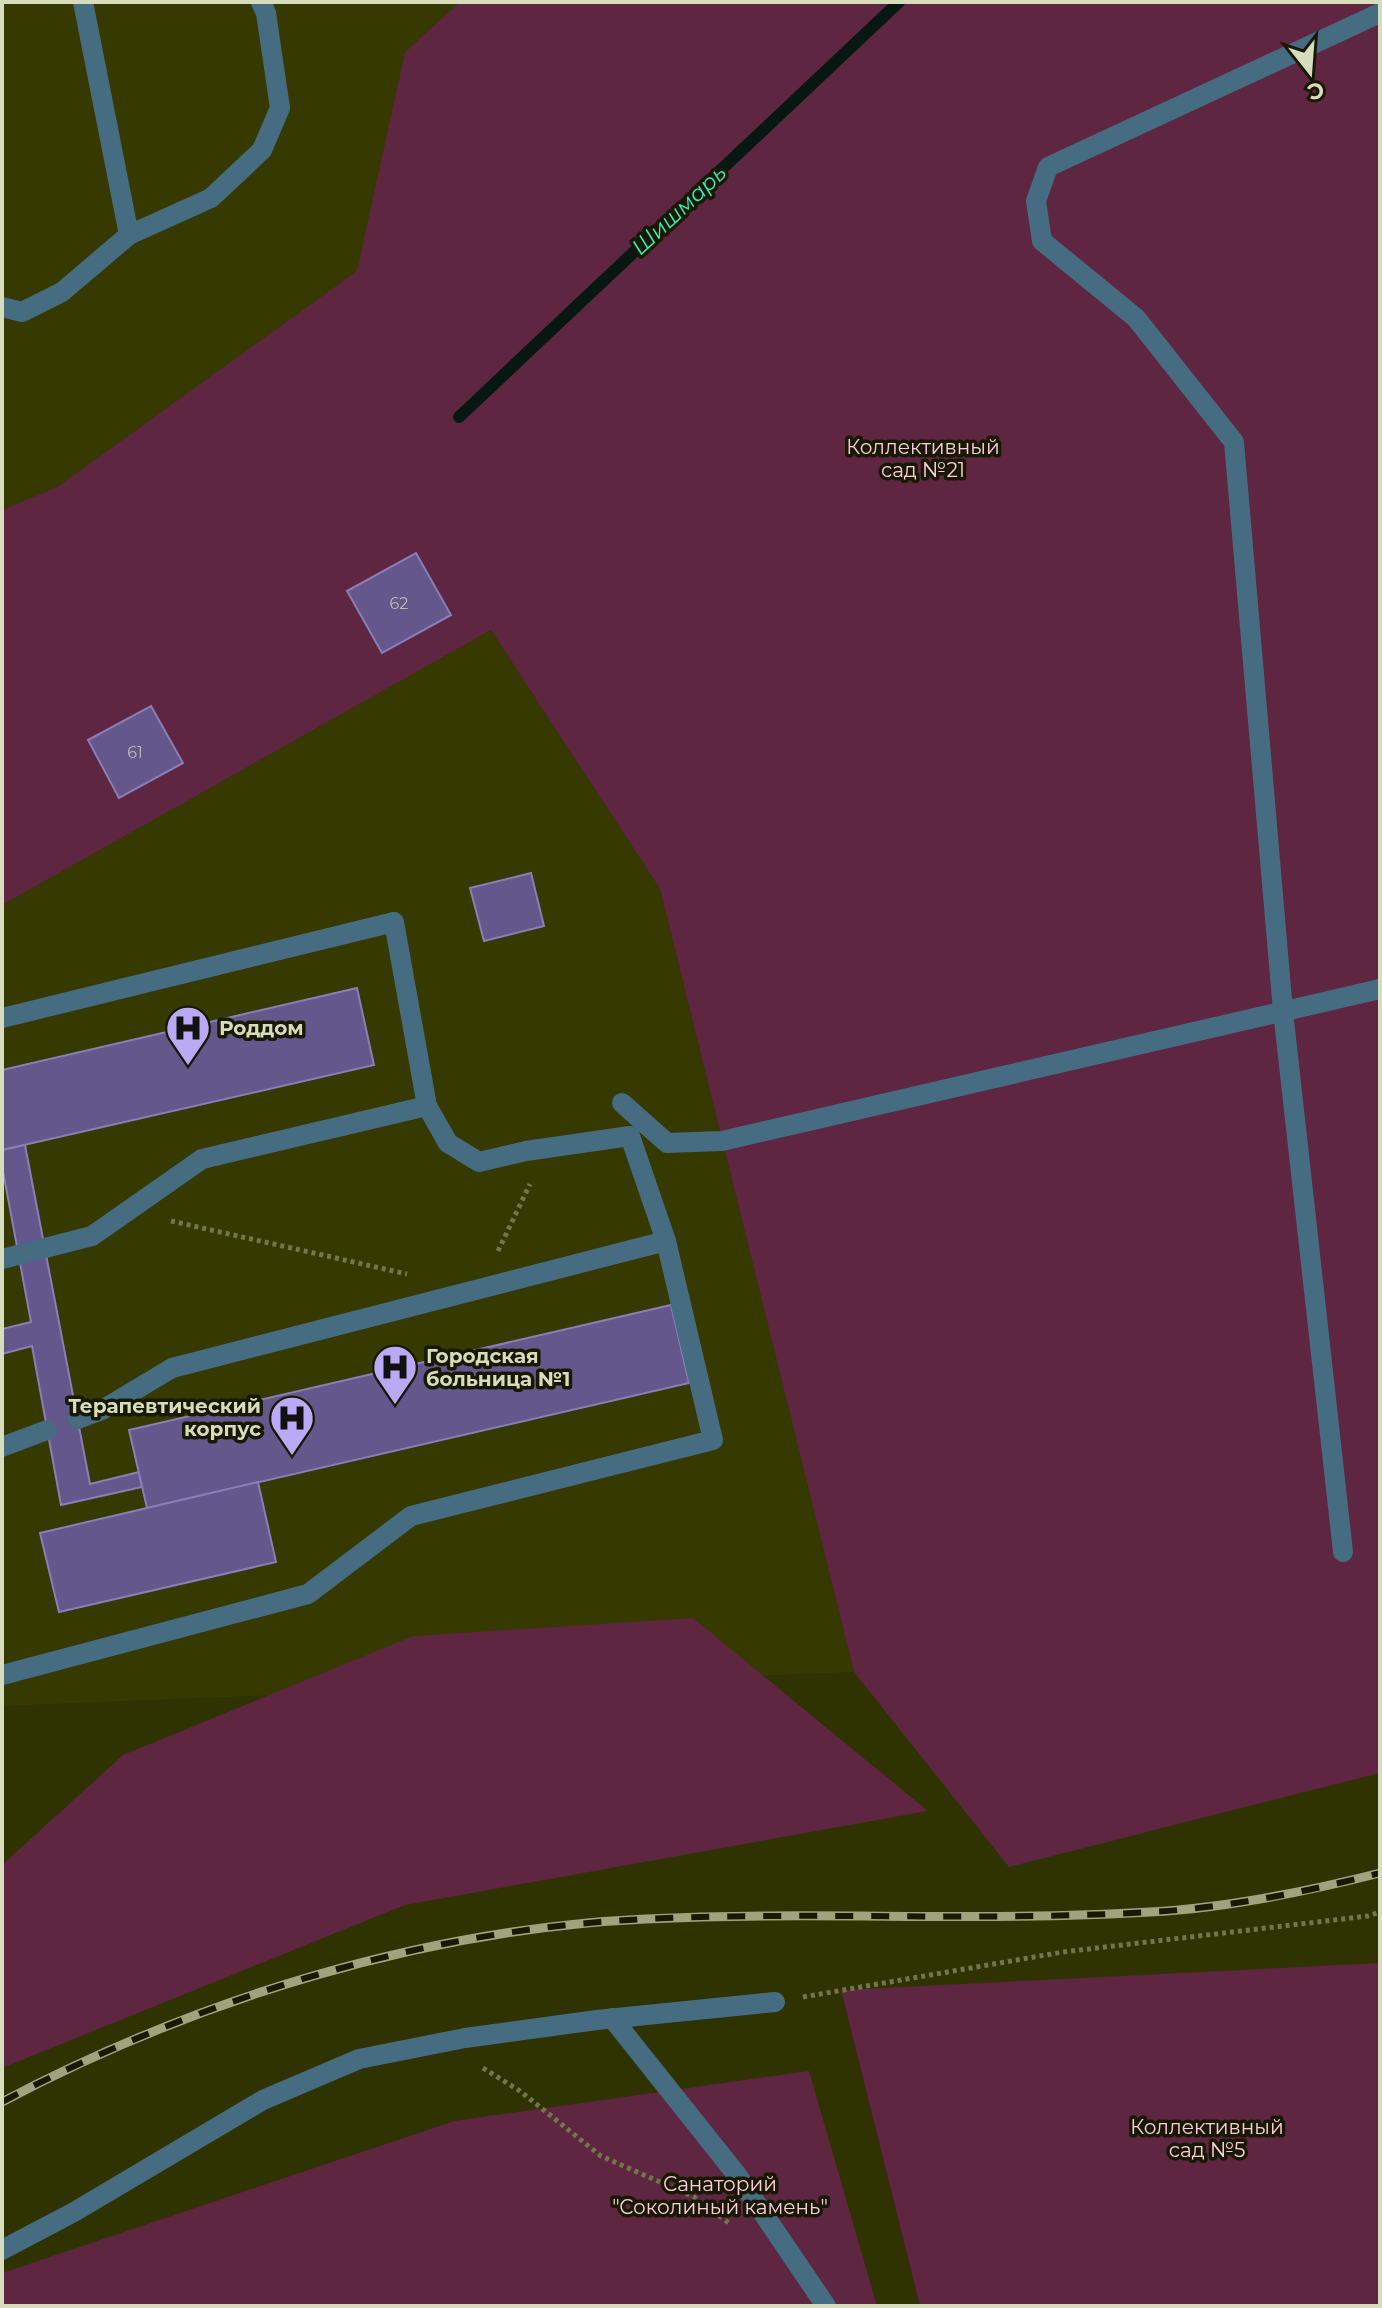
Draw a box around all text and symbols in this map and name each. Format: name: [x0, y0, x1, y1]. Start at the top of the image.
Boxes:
north arrow: [1270, 32, 1350, 112]
text: С: [1304, 75, 1327, 106]
water label: Шишмарь: [626, 159, 732, 261]
park label: Коллективный сад №21: [846, 435, 1000, 482]
house number: 62: [390, 594, 408, 613]
house number: 61: [127, 743, 143, 762]
hospital icon: Роддом: [164, 1004, 212, 1067]
place label: Роддом: [219, 1016, 304, 1040]
hospital icon: Городская больница №1: [371, 1343, 419, 1406]
place label: Городская больница №1: [426, 1344, 570, 1391]
place label: Терапевтический корпус: [68, 1394, 261, 1441]
hospital icon: Терапевтический корпус: [268, 1394, 316, 1457]
park label: Коллективный сад №5: [1130, 2115, 1284, 2162]
park label: Санаторий "Соколиный камень": [612, 2172, 828, 2219]

